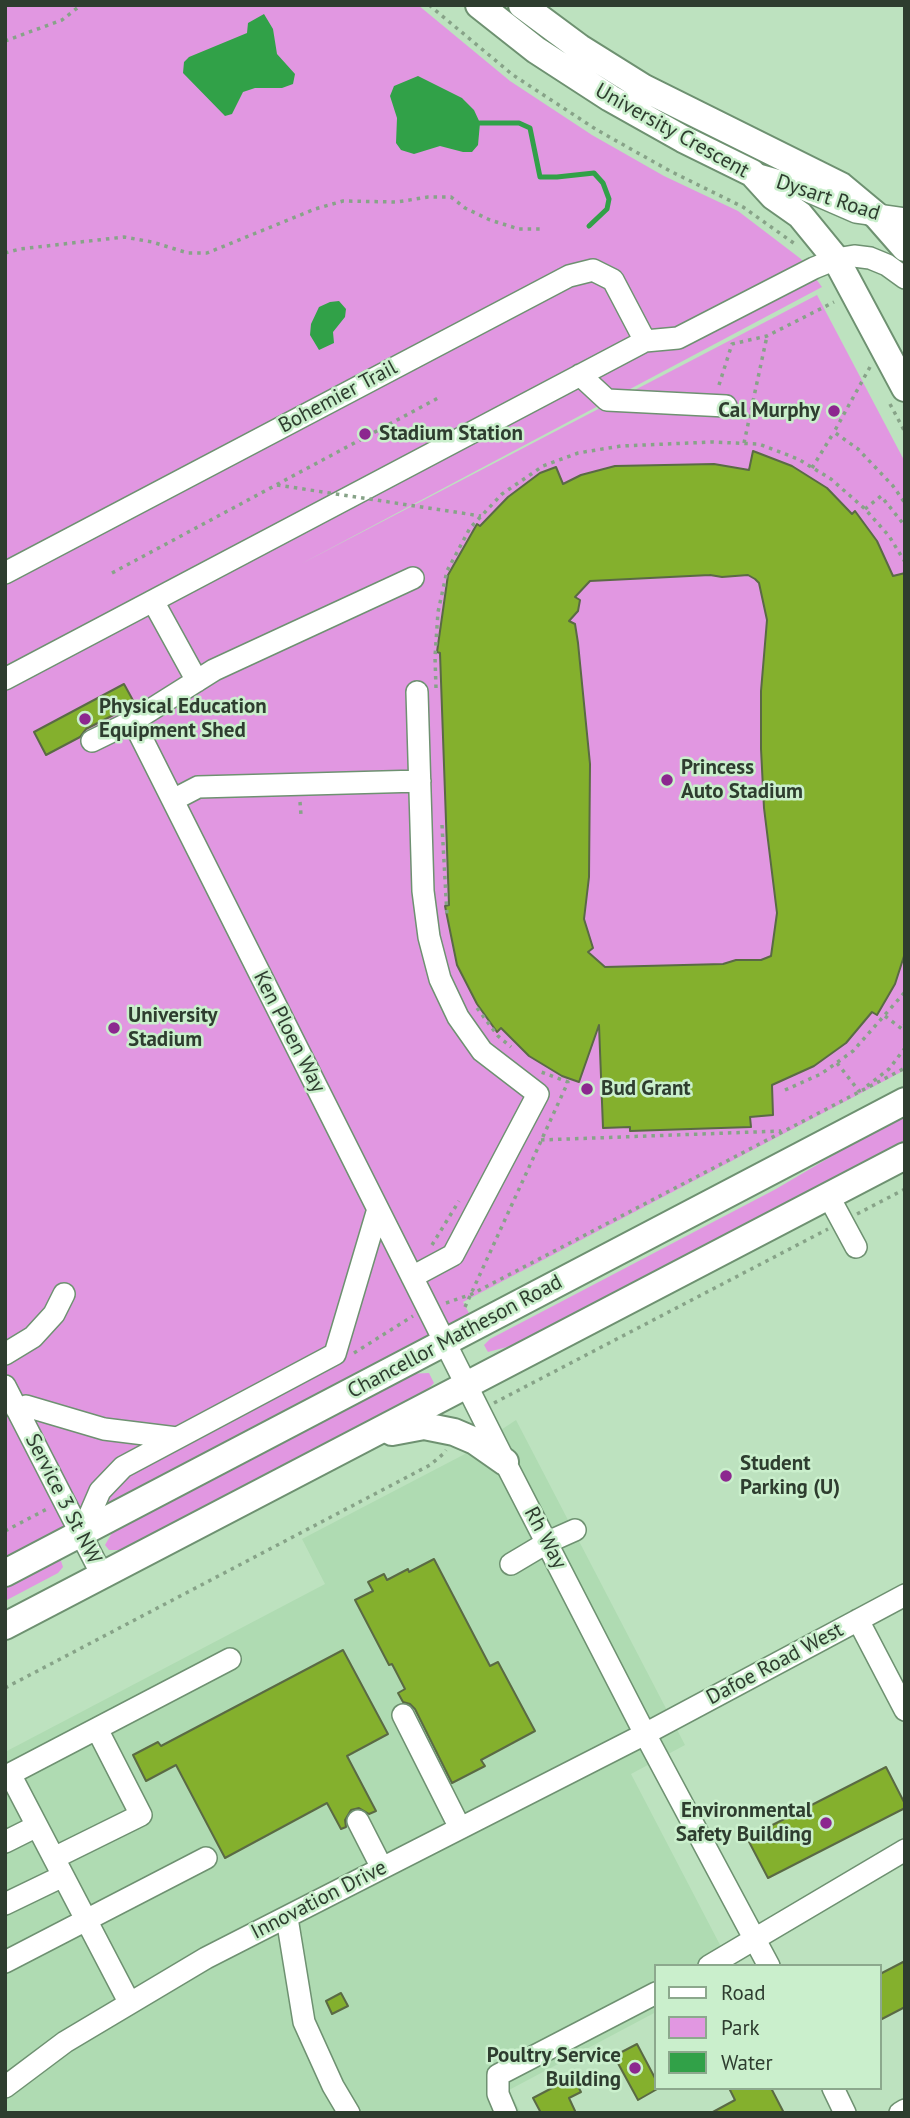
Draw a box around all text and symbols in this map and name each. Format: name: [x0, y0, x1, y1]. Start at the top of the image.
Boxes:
street label: University Crescent: [591, 78, 753, 184]
street label: Dysart Road: [773, 169, 883, 227]
street label: Bohemier Trail: [274, 355, 402, 439]
place label: Cal Murphy: [718, 398, 820, 424]
marker: Cal Murphy: [826, 403, 842, 419]
place label: Stadium Station: [379, 421, 523, 447]
marker: Stadium Station: [357, 426, 373, 442]
place label: Physical Education Equipment Shed: [99, 694, 267, 744]
marker: Physical Education Equipment Shed: [77, 711, 93, 727]
place label: Princess Auto Stadium: [681, 755, 803, 805]
marker: Princess Auto Stadium: [659, 772, 675, 788]
street label: Ken Ploen Way: [248, 967, 330, 1097]
place label: University Stadium: [128, 1003, 218, 1053]
marker: University Stadium: [106, 1020, 122, 1036]
place label: Bud Grant: [601, 1076, 691, 1102]
marker: Bud Grant: [579, 1081, 595, 1097]
street label: Chancellor Matheson Road: [343, 1270, 567, 1404]
street label: Service 3 St NW: [19, 1430, 107, 1568]
place label: Student Parking (U): [740, 1451, 840, 1501]
marker: Student Parking (U): [718, 1468, 734, 1484]
street label: Rh Way: [518, 1503, 572, 1573]
street label: Dafoe Road West: [702, 1617, 848, 1711]
place label: Environmental Safety Building: [676, 1798, 812, 1848]
marker: Environmental Safety Building: [818, 1815, 834, 1831]
street label: Innovation Drive: [247, 1855, 391, 1945]
legend: [654, 1964, 882, 2090]
text: Road: [721, 1979, 765, 2006]
text: Park: [721, 2014, 760, 2041]
place label: Poultry Service Building: [487, 2043, 621, 2093]
text: Water: [721, 2049, 773, 2076]
marker: Poultry Service Building: [627, 2060, 643, 2076]

